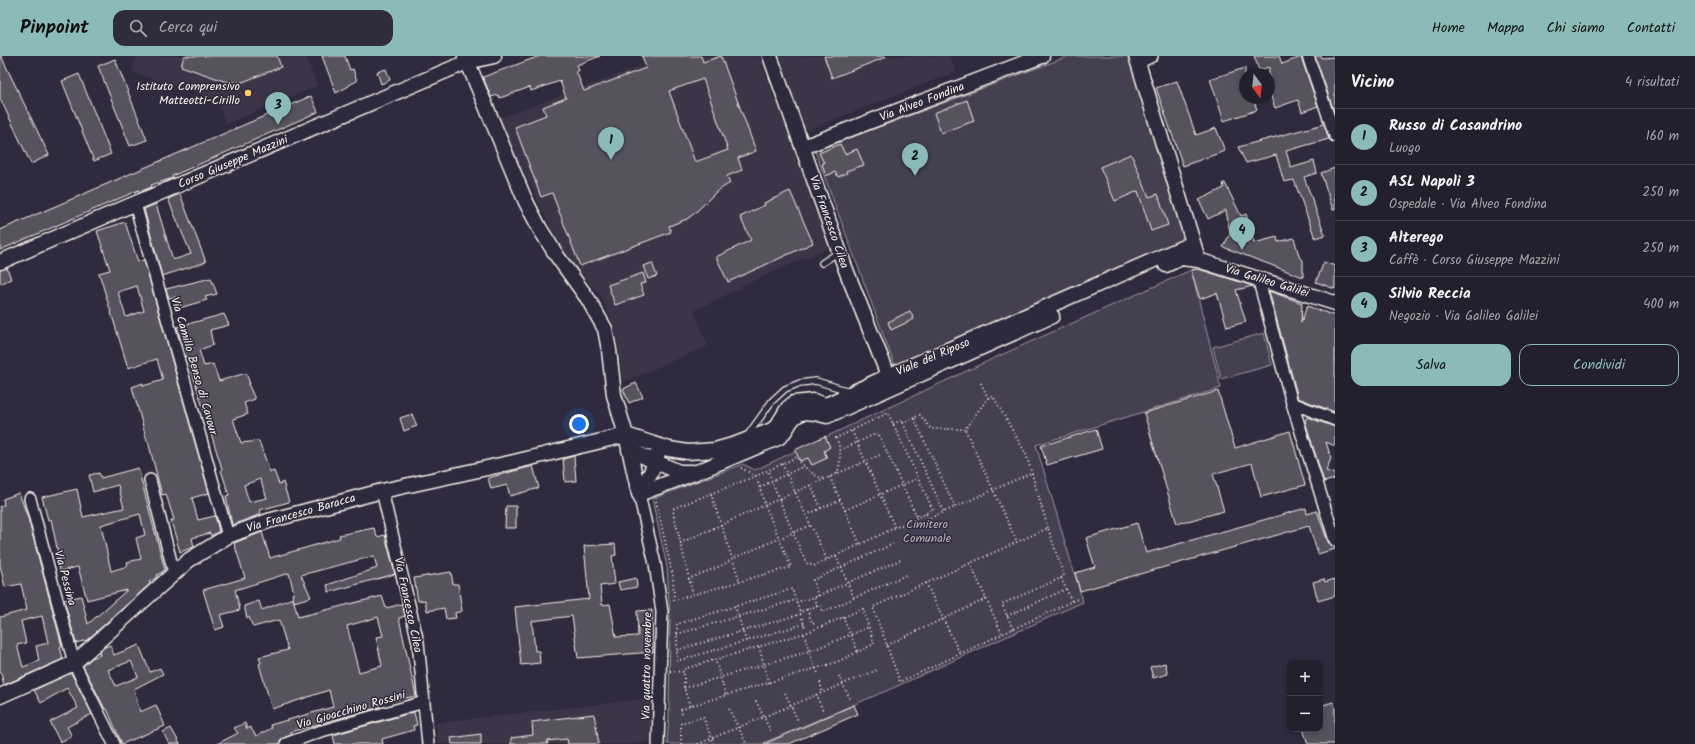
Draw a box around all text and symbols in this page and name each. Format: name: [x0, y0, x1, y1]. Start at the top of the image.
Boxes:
search box: [113, 10, 393, 46]
text: Pinpoint: [20, 13, 89, 43]
text: Cerca qui: [159, 16, 217, 40]
icon: search: [127, 17, 149, 39]
text: Home: [1432, 17, 1465, 39]
text: Mappa: [1487, 17, 1524, 39]
text: Chi siamo: [1546, 17, 1605, 39]
text: Contatti: [1627, 17, 1675, 39]
north arrow: [1239, 68, 1275, 104]
text: Vicino: [1351, 69, 1394, 96]
text: 4 risultati: [1625, 72, 1679, 93]
place label: Istituto Comprensivo Matteotti-Cirillo: [136, 77, 240, 110]
street label: Via Alveo Fondina: [877, 77, 968, 127]
marker: Istituto Comprensivo Matteotti-Cirillo: [243, 88, 253, 98]
pin: 3: [265, 92, 291, 125]
text: Russo di Casandrino: [1389, 114, 1522, 138]
text: 1: [1362, 126, 1366, 147]
text: 160 m: [1646, 126, 1679, 147]
pin: 1: [598, 127, 624, 160]
street label: Corso Giuseppe Mazzini: [175, 130, 292, 194]
text: Luogo: [1389, 138, 1420, 159]
pin: 2: [902, 143, 928, 176]
text: ASL Napoli 3: [1389, 170, 1475, 194]
street label: Via Francesco Cilea: [804, 173, 854, 271]
text: 2: [1360, 182, 1368, 203]
text: 250 m: [1642, 182, 1679, 203]
text: Ospedale · Via Alveo Fondina: [1389, 194, 1547, 215]
pin: 4: [1229, 217, 1255, 250]
text: Alterego: [1389, 226, 1443, 250]
text: 3: [1360, 238, 1368, 259]
text: 250 m: [1642, 238, 1679, 259]
text: Caffè · Corso Giuseppe Mazzini: [1389, 250, 1560, 271]
street label: Via Galileo Galilei: [1223, 259, 1312, 303]
text: Silvio Reccia: [1389, 282, 1471, 306]
text: 4: [1360, 294, 1368, 315]
text: 400 m: [1643, 294, 1679, 315]
street label: Via Camillo Benso di Cavour: [165, 295, 223, 438]
text: Negozio · Via Galileo Galilei: [1389, 306, 1538, 327]
street label: Viale del Riposo: [893, 333, 973, 381]
button: Salva: [1351, 344, 1511, 386]
button: Condividi: [1519, 344, 1679, 386]
your location: [569, 414, 589, 434]
street label: Via Francesco Baracca: [244, 488, 358, 538]
park label: Cimitero Comunale: [903, 515, 952, 548]
street label: Via Pessina: [48, 548, 82, 608]
street label: Via Francesco Cilea: [389, 555, 427, 655]
street label: Via quattro novembre: [637, 611, 657, 720]
map controls: [1287, 660, 1323, 732]
button: +: [1287, 660, 1323, 696]
street label: Via Gioacchino Rossini: [294, 685, 409, 735]
button: −: [1287, 696, 1323, 732]

